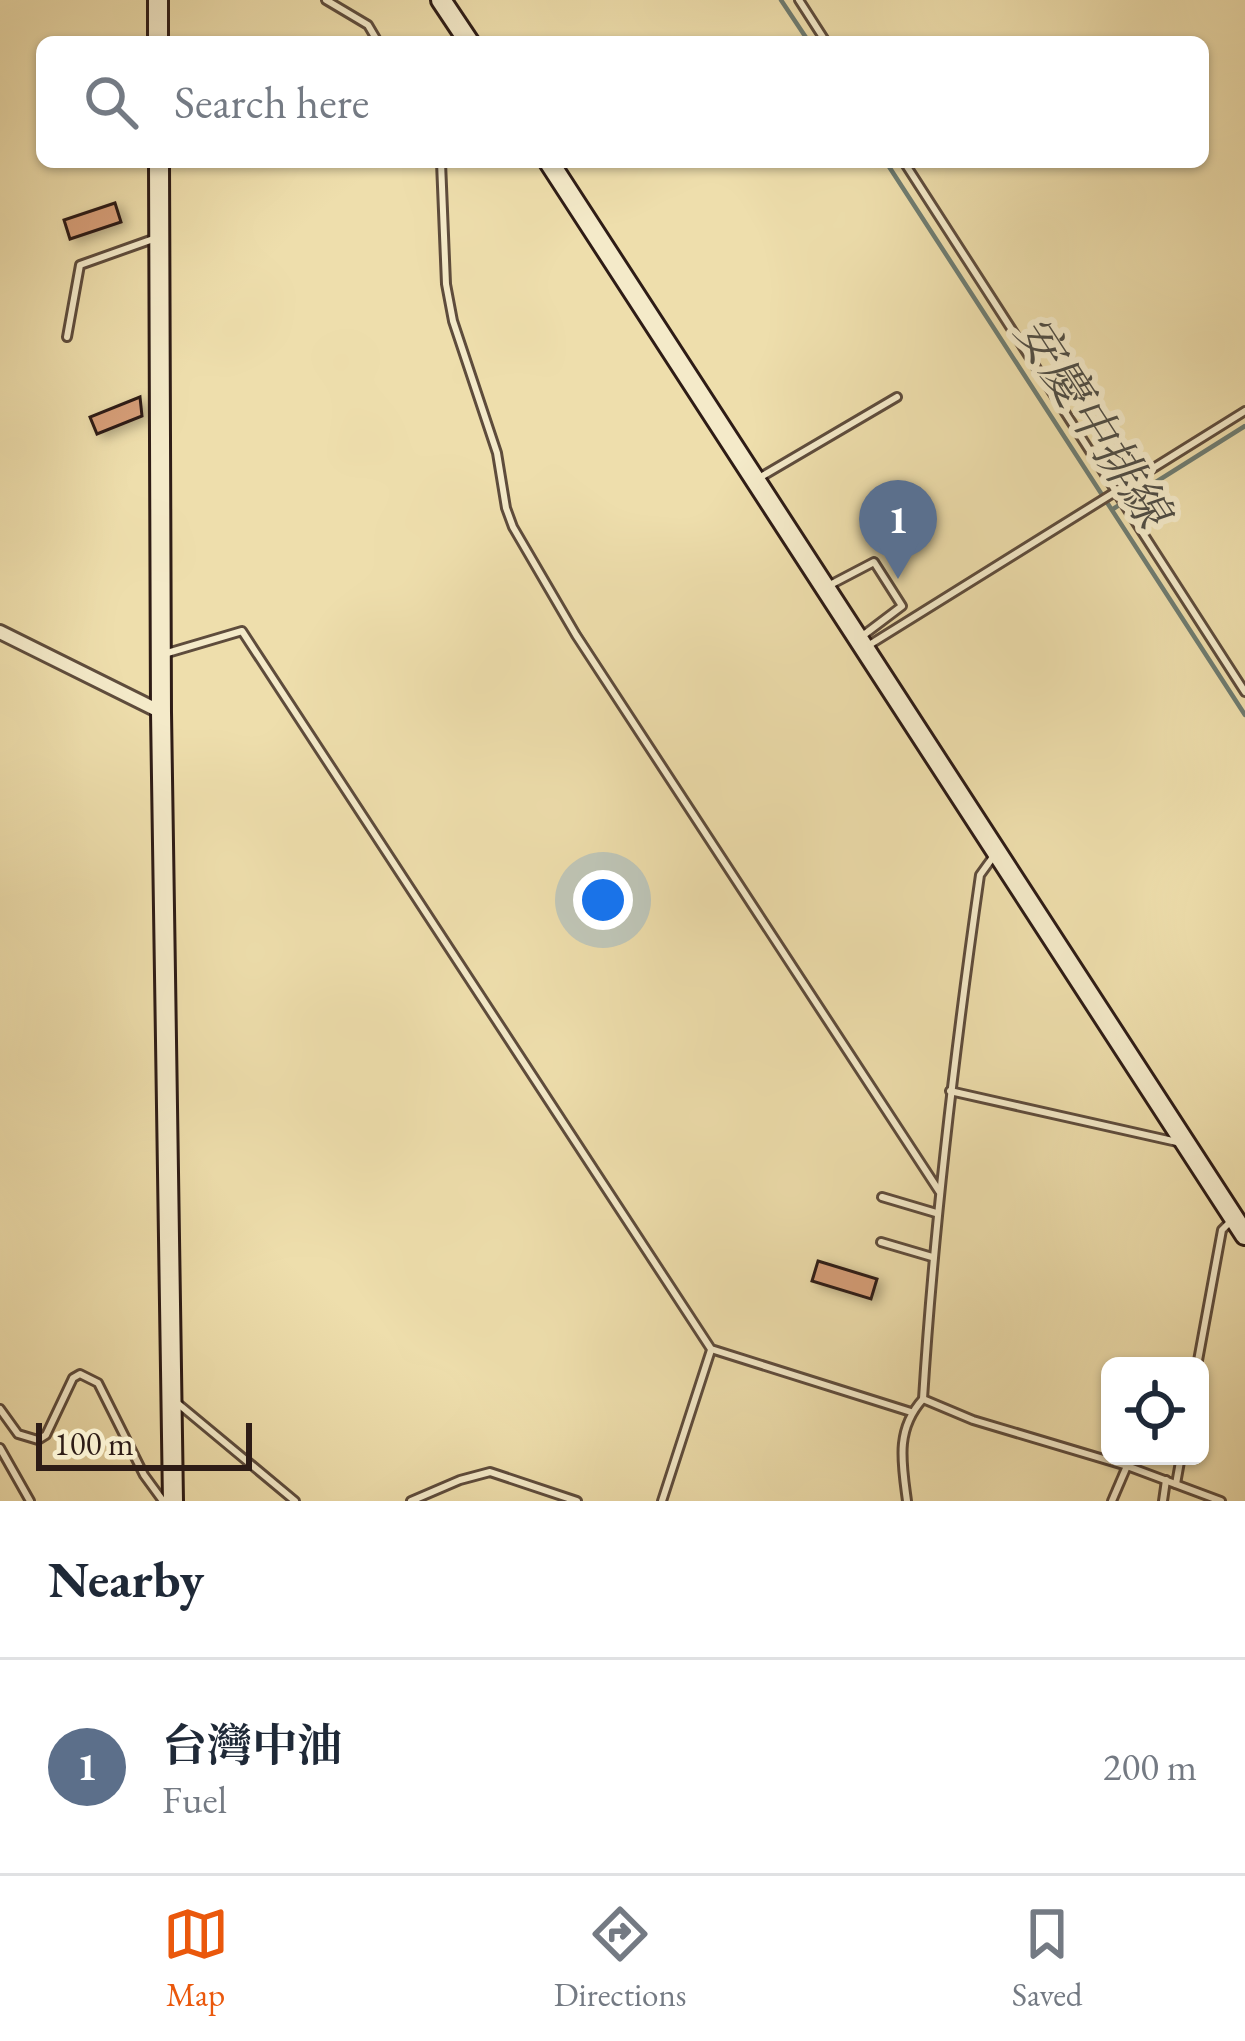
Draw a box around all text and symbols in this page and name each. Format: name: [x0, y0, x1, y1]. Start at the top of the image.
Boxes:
search box: [36, 36, 1209, 168]
icon: search: [78, 69, 144, 135]
text: Search here: [174, 73, 369, 131]
water label: 安慶中排線: [1002, 303, 1187, 543]
pin: 1: [859, 480, 937, 579]
your location: [573, 870, 633, 930]
map controls: [1101, 1357, 1209, 1465]
button: locate: [1101, 1357, 1209, 1465]
scale bar: [36, 1417, 252, 1470]
text: 100 m: [54, 1422, 134, 1465]
text: Nearby: [48, 1546, 204, 1612]
text: 台灣中油: [162, 1716, 342, 1774]
text: 1: [77, 1741, 97, 1792]
text: 200 m: [1103, 1741, 1197, 1792]
text: Fuel: [162, 1774, 227, 1825]
tab: Map: [163, 1901, 229, 2016]
tab: Directions: [554, 1901, 687, 2016]
tab: Saved: [1012, 1901, 1082, 2016]

